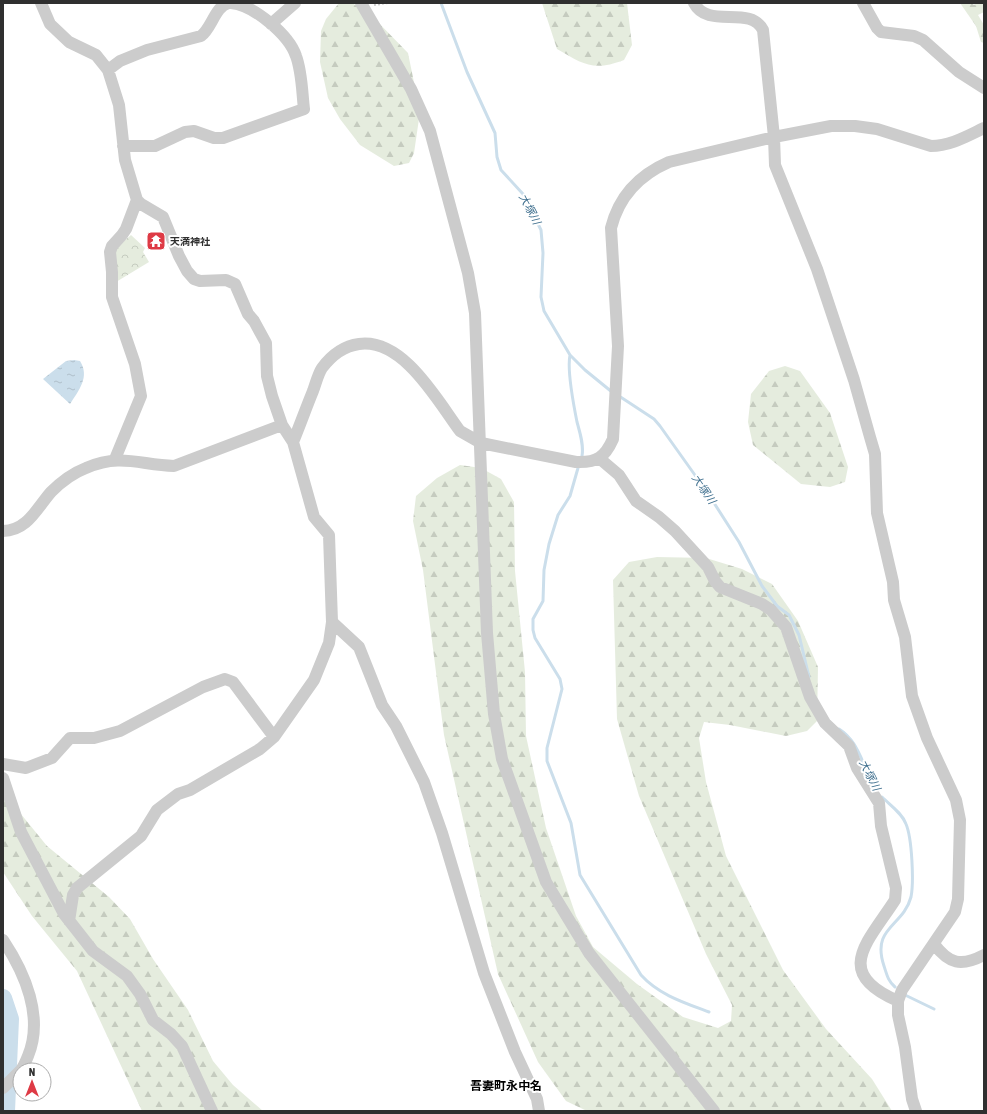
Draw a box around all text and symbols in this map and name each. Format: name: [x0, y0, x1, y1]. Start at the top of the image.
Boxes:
water label: 大塚川: [517, 192, 544, 227]
temple icon: 天満神社: [145, 230, 167, 252]
place label: 天満神社: [170, 236, 211, 247]
water label: 大塚川: [690, 472, 719, 507]
water label: 大塚川: [857, 758, 883, 793]
north arrow: [12, 1062, 52, 1102]
text: N: [29, 1066, 35, 1078]
district label: 吾妻町永中名: [470, 1079, 542, 1093]

